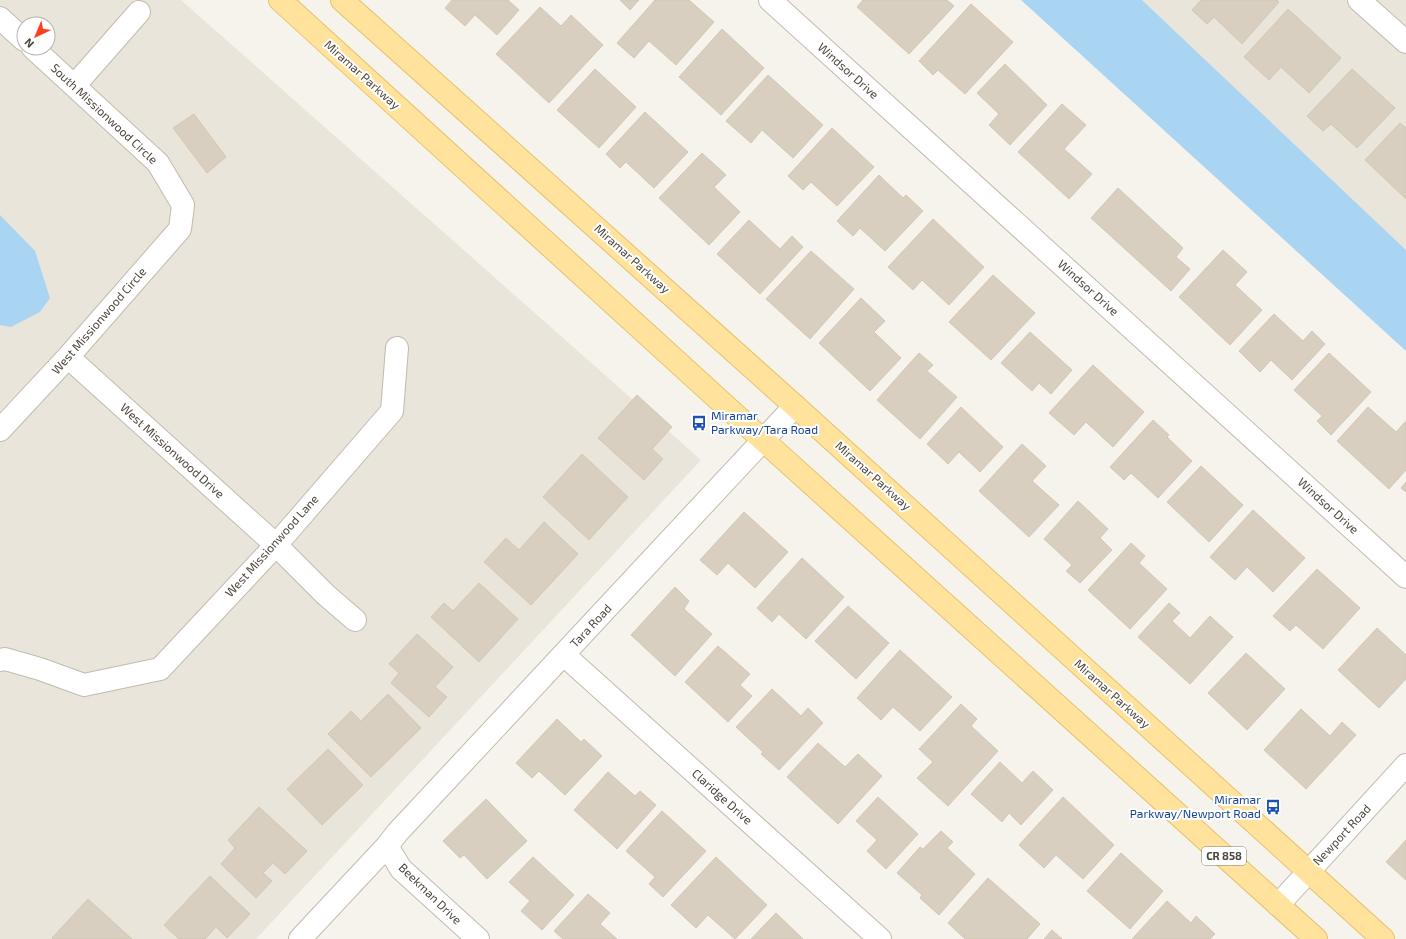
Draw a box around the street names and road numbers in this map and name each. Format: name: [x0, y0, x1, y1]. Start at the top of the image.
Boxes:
street label: Miramar Parkway: [322, 37, 404, 112]
street label: Windsor Drive: [815, 39, 882, 101]
street label: South Missionwood Circle: [49, 60, 161, 166]
street label: Miramar Parkway: [592, 221, 674, 296]
street label: Windsor Drive: [1055, 256, 1122, 318]
street label: West Missionwood Circle: [48, 264, 148, 377]
street label: West Missionwood Drive: [118, 400, 227, 501]
street label: Miramar Parkway: [833, 438, 915, 513]
street label: Windsor Drive: [1295, 474, 1362, 536]
street label: West Missionwood Lane: [222, 491, 321, 599]
street label: Tara Road: [567, 601, 614, 650]
street label: Miramar Parkway: [1072, 656, 1154, 731]
street label: Claridge Drive: [690, 766, 756, 827]
street label: Newport Road: [1309, 801, 1373, 868]
road number: CR 858: [1202, 847, 1246, 865]
street label: Beekman Drive: [396, 860, 465, 927]

